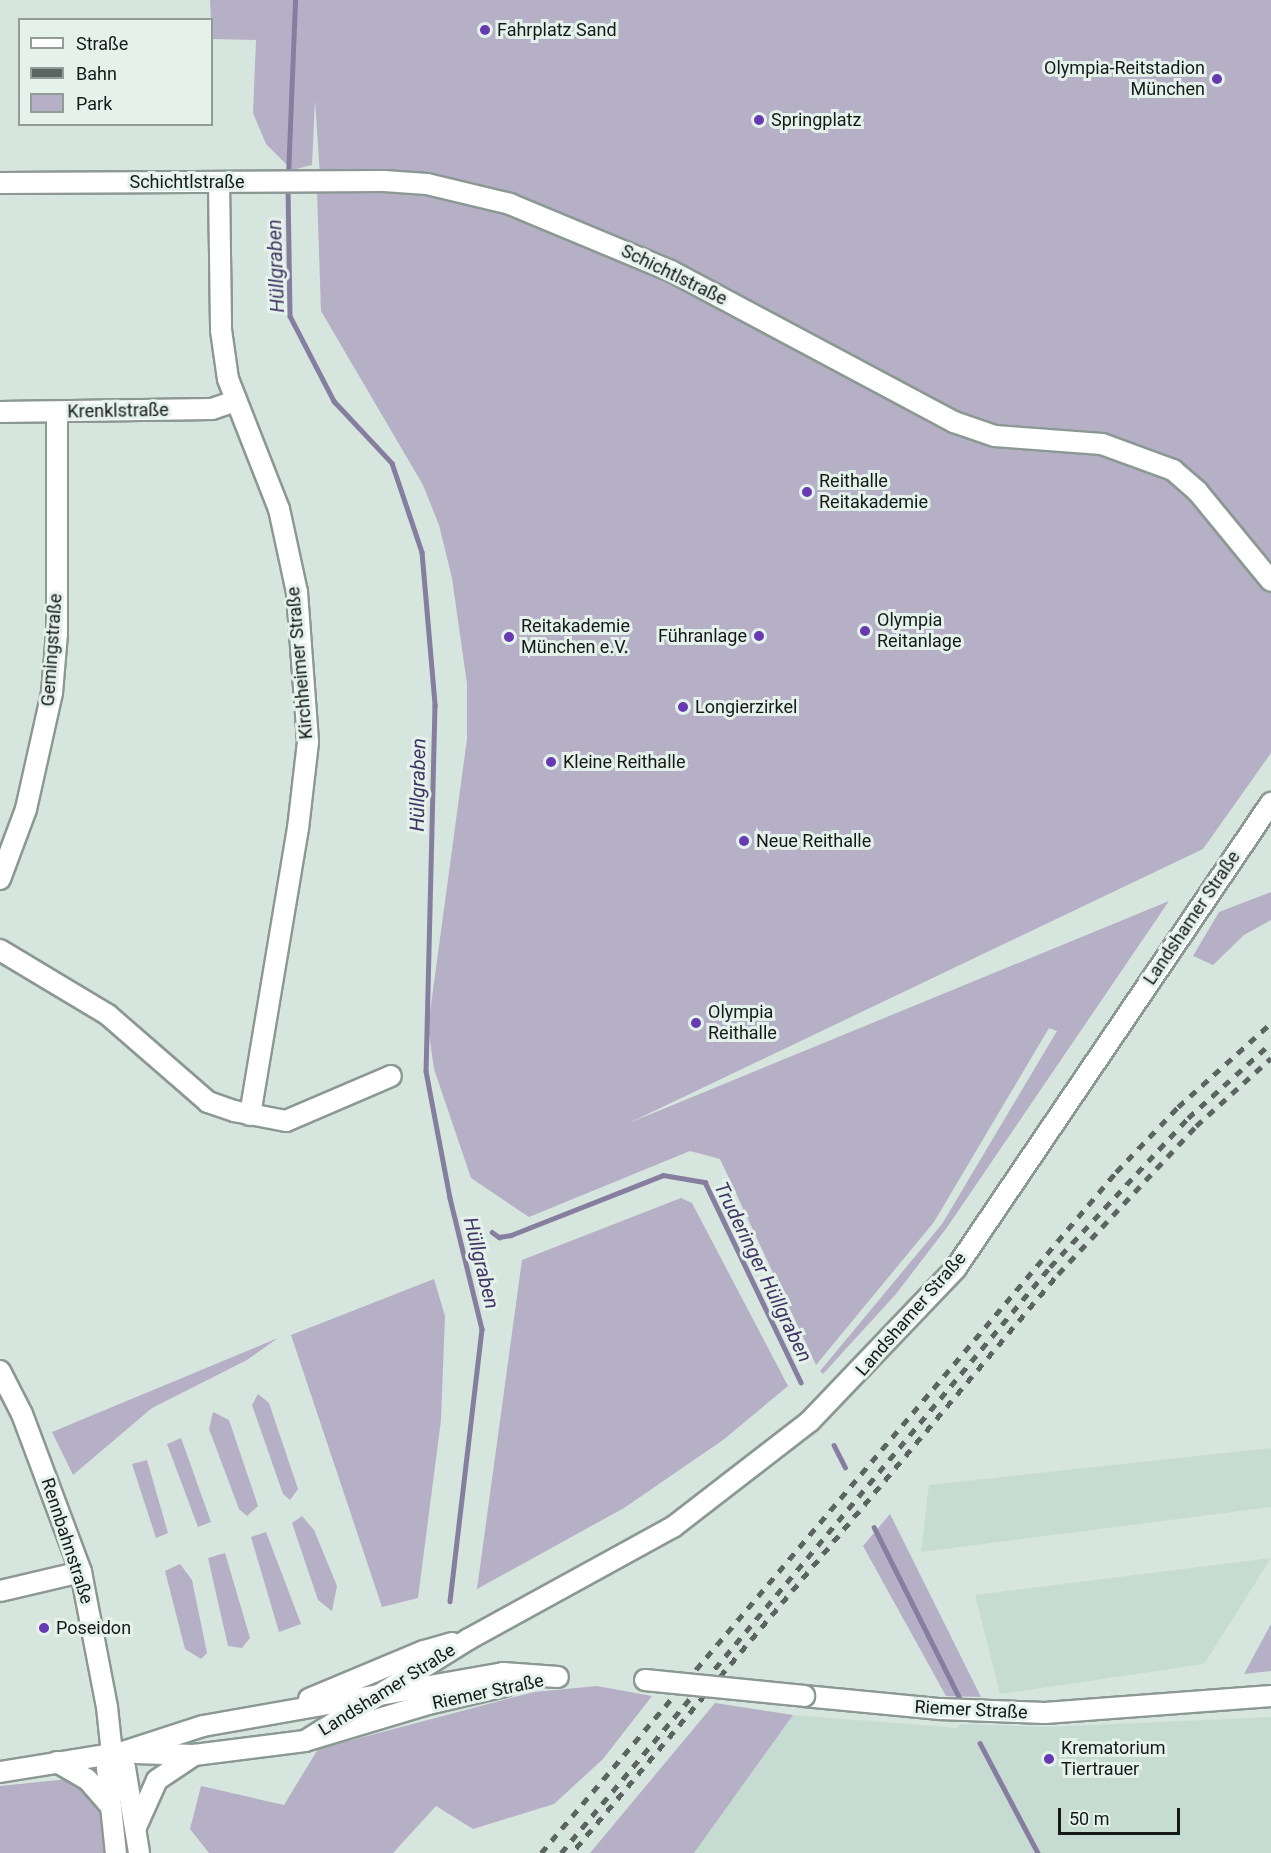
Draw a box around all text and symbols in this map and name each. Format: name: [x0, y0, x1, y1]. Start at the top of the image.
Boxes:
legend: [18, 18, 213, 126]
place label: Fahrplatz Sand: [497, 19, 617, 41]
marker: Fahrplatz Sand: [478, 23, 492, 37]
text: Straße: [76, 33, 128, 54]
place label: Olympia-Reitstadion München: [1044, 58, 1205, 100]
text: Bahn: [76, 63, 117, 84]
marker: Olympia-Reitstadion München: [1210, 72, 1224, 86]
text: Park: [76, 93, 112, 114]
place label: Springplatz: [771, 109, 861, 131]
marker: Springplatz: [752, 113, 766, 127]
street label: Schichtlstraße: [130, 171, 244, 193]
water label: Hüllgraben: [262, 219, 290, 313]
street label: Schichtlstraße: [618, 240, 730, 310]
street label: Krenklstraße: [67, 399, 169, 423]
place label: Reithalle Reitakademie: [819, 471, 928, 514]
marker: Reithalle Reitakademie: [800, 485, 814, 499]
street label: Kirchheimer Straße: [283, 586, 317, 740]
street label: Gemingstraße: [37, 593, 67, 707]
place label: Olympia Reitanlage: [877, 610, 961, 652]
place label: Reitakademie München e.V.: [521, 616, 630, 658]
marker: Olympia Reitanlage: [858, 624, 872, 638]
place label: Führanlage: [658, 625, 747, 647]
marker: Führanlage: [752, 629, 766, 643]
marker: Reitakademie München e.V.: [502, 630, 516, 644]
place label: Longierzirkel: [695, 696, 797, 718]
marker: Longierzirkel: [676, 700, 690, 714]
water label: Hüllgraben: [405, 738, 431, 832]
place label: Kleine Reithalle: [563, 751, 685, 773]
marker: Kleine Reithalle: [544, 755, 558, 769]
place label: Neue Reithalle: [756, 830, 871, 852]
marker: Neue Reithalle: [737, 834, 751, 848]
street label: Landshamer Straße: [1139, 847, 1245, 989]
place label: Olympia Reithalle: [708, 1002, 777, 1044]
marker: Olympia Reithalle: [689, 1016, 703, 1030]
water label: Truderinger Hüllgraben: [709, 1178, 817, 1366]
water label: Hüllgraben: [458, 1215, 504, 1311]
street label: Landshamer Straße: [851, 1248, 971, 1380]
street label: Rennbahnstraße: [36, 1475, 98, 1607]
place label: Poseidon: [56, 1617, 131, 1639]
marker: Poseidon: [37, 1621, 51, 1635]
street label: Landshamer Straße: [315, 1639, 459, 1741]
street label: Riemer Straße: [430, 1670, 546, 1714]
street label: Riemer Straße: [914, 1696, 1028, 1724]
place label: Krematorium Tiertrauer: [1061, 1738, 1166, 1780]
marker: Krematorium Tiertrauer: [1042, 1752, 1056, 1766]
scale bar: [1061, 1796, 1182, 1834]
text: 50 m: [1069, 1808, 1109, 1829]

